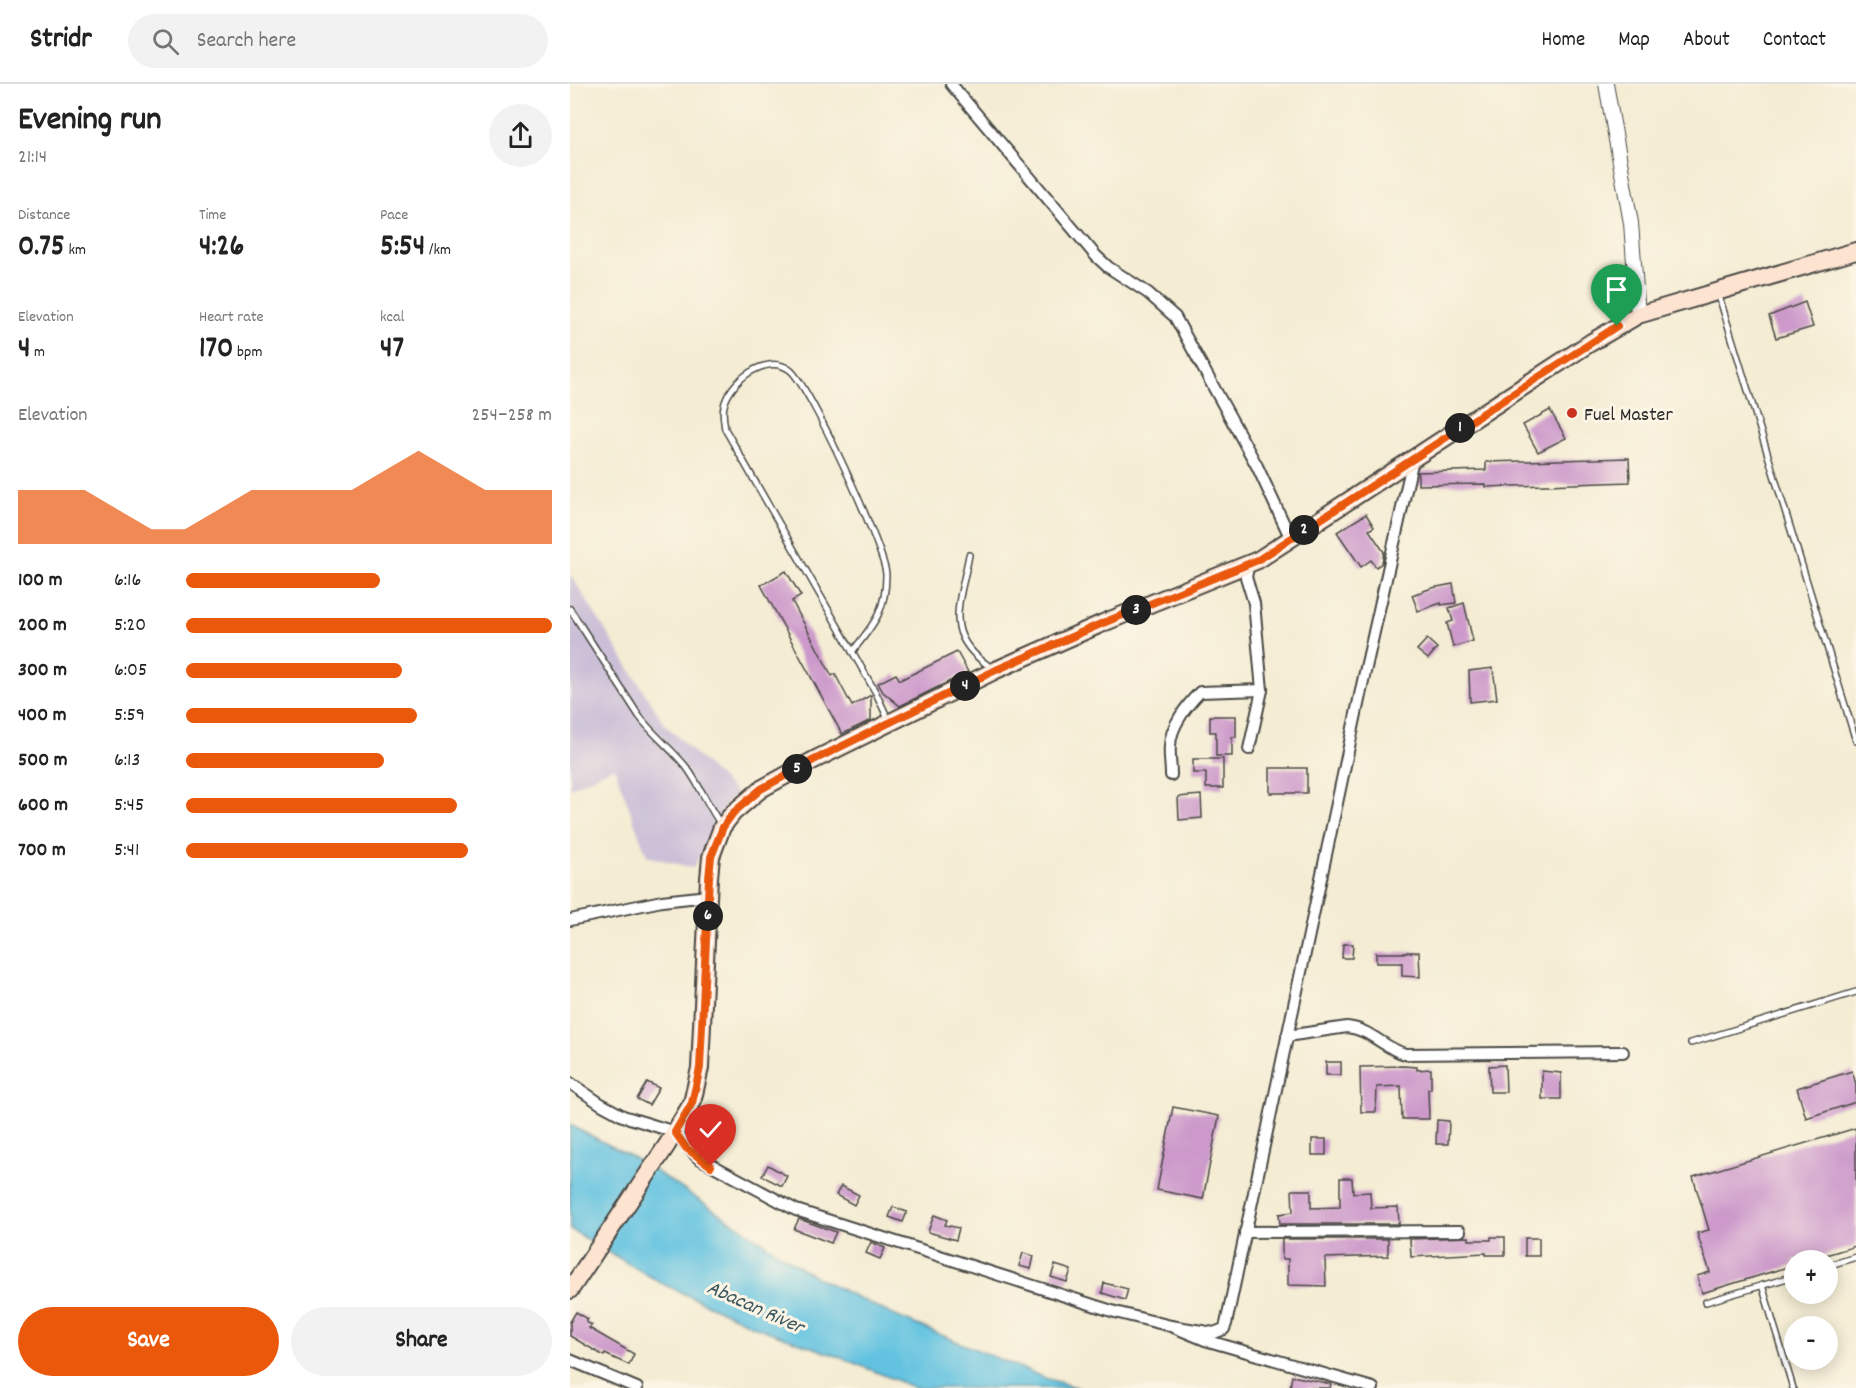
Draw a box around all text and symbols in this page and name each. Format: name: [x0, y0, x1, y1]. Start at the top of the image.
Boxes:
search box: [128, 14, 548, 68]
text: Stridr: [30, 21, 92, 61]
icon: search: [149, 25, 182, 58]
text: Search here: [197, 26, 296, 57]
text: Home: [1541, 26, 1585, 56]
text: Map: [1618, 26, 1650, 56]
text: About: [1683, 26, 1730, 56]
text: Contact: [1763, 26, 1826, 56]
text: Evening run: [18, 98, 162, 145]
button: share: [489, 104, 552, 167]
text: 21:14: [18, 144, 47, 172]
text: Distance: [18, 204, 70, 227]
text: Time: [199, 204, 226, 227]
text: Pace: [380, 204, 408, 227]
text: 0.75: [18, 227, 65, 270]
text: 4:26: [199, 227, 244, 270]
text: 5:54: [380, 227, 425, 270]
text: km: [65, 239, 86, 262]
text: /km: [425, 239, 451, 262]
pin: [1591, 264, 1642, 326]
icon: arrive: [1600, 273, 1633, 306]
text: Elevation: [18, 306, 74, 329]
text: Heart rate: [199, 306, 264, 329]
text: kcal: [380, 306, 404, 329]
text: 4: [18, 329, 30, 372]
text: 170: [199, 329, 233, 372]
text: 47: [380, 329, 404, 372]
text: m: [30, 341, 45, 364]
text: bpm: [233, 341, 262, 364]
text: Elevation: [18, 402, 88, 430]
text: 254–258 m: [471, 402, 552, 430]
place label: Fuel Master: [1584, 402, 1673, 430]
marker: Fuel Master: [1565, 406, 1579, 420]
pin: 1: [1445, 413, 1475, 443]
text: 1: [1458, 416, 1462, 439]
pin: 2: [1289, 515, 1319, 545]
text: 2: [1301, 518, 1308, 541]
text: 100 m: [18, 567, 63, 595]
text: 6:16: [114, 567, 141, 595]
pin: 3: [1121, 595, 1151, 625]
text: 3: [1132, 598, 1140, 621]
text: 200 m: [18, 612, 67, 640]
text: 5:20: [114, 612, 146, 640]
text: 300 m: [18, 657, 67, 685]
text: 6:05: [114, 657, 147, 685]
pin: 4: [950, 671, 980, 701]
text: 4: [962, 674, 968, 697]
text: 400 m: [18, 702, 66, 730]
text: 5:59: [114, 702, 145, 730]
text: 500 m: [18, 747, 67, 775]
text: 6:13: [114, 747, 140, 775]
pin: 5: [782, 754, 812, 784]
text: 5: [793, 757, 801, 780]
text: 600 m: [18, 792, 68, 820]
text: 5:45: [114, 792, 144, 820]
text: 700 m: [18, 837, 66, 865]
text: 5:41: [114, 837, 139, 865]
pin: 6: [693, 901, 723, 931]
text: 6: [704, 904, 712, 927]
pin: [685, 1104, 736, 1166]
icon: check: [694, 1113, 727, 1146]
map controls: [1784, 1250, 1838, 1370]
button: +: [1784, 1250, 1838, 1304]
water label: Abacan River: [702, 1274, 810, 1344]
button: Save: [18, 1307, 279, 1376]
button: Share: [291, 1307, 552, 1376]
button: −: [1784, 1316, 1838, 1370]

